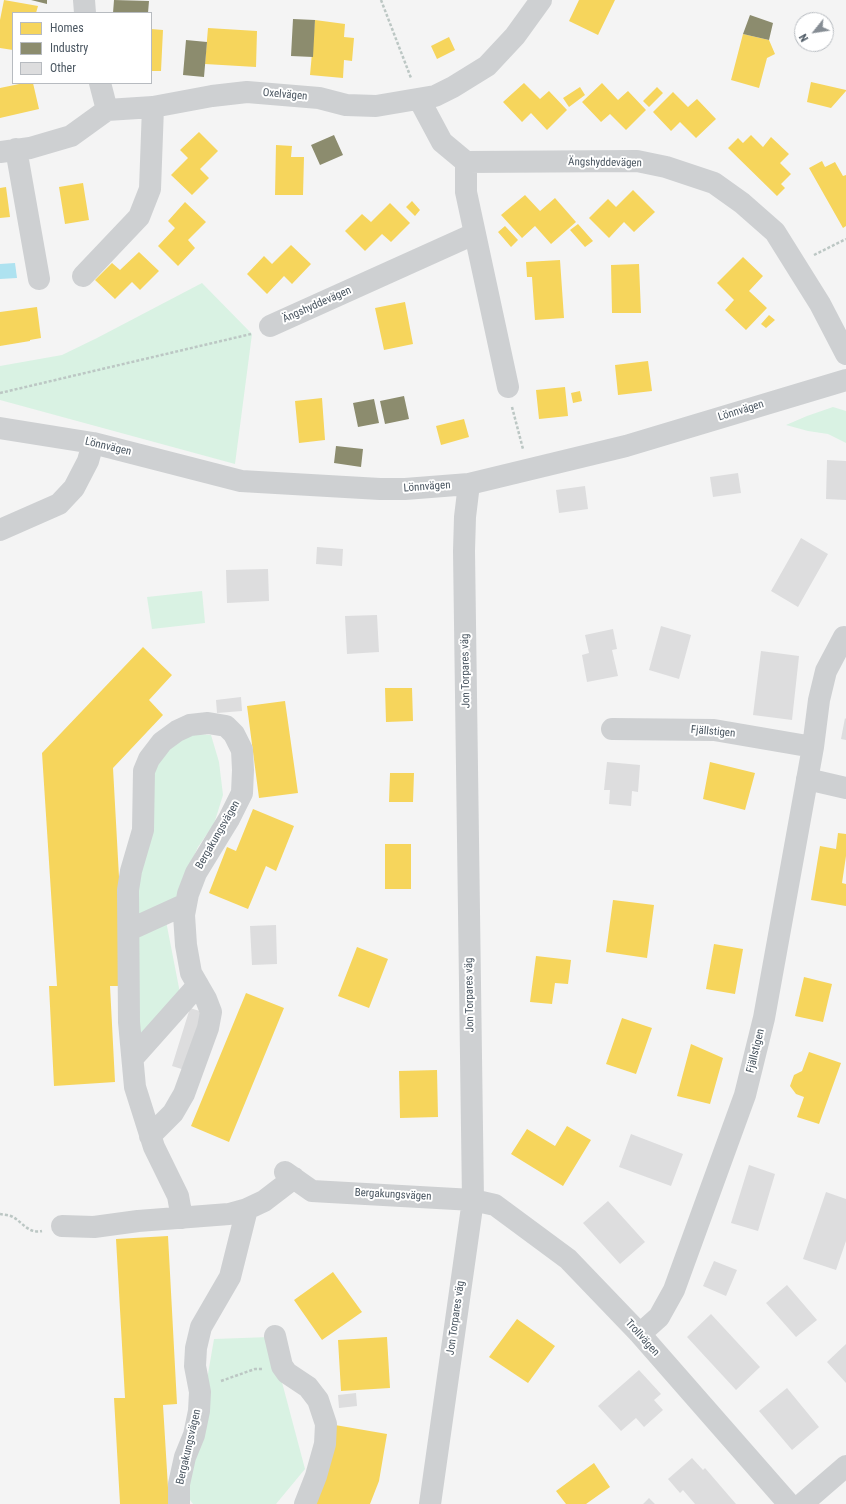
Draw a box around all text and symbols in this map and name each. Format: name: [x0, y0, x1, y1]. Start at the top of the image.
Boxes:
legend: [12, 12, 152, 84]
north arrow: [794, 12, 834, 52]
text: Homes: [50, 21, 84, 35]
text: N: [797, 32, 811, 44]
text: Industry: [50, 41, 88, 55]
text: Other: [50, 61, 76, 75]
street label: Oxelvägen: [262, 86, 308, 104]
street label: Ängshyddevägen: [568, 156, 642, 170]
street label: Ängshyddevägen: [281, 284, 353, 326]
street label: Lönnvägen: [716, 398, 766, 424]
street label: Lönnvägen: [84, 435, 132, 459]
street label: Lönnvägen: [403, 479, 451, 495]
street label: Jon Torpares väg: [459, 634, 473, 708]
street label: Fjällstigen: [690, 723, 736, 741]
street label: Bergakungsvägen: [193, 798, 243, 872]
street label: Jon Torpares väg: [463, 958, 477, 1032]
street label: Fjällstigen: [744, 1028, 768, 1074]
street label: Bergakungsvägen: [354, 1186, 432, 1204]
street label: Jon Torpares väg: [444, 1280, 468, 1356]
street label: Trollvägen: [622, 1317, 662, 1359]
street label: Bergakungsvägen: [174, 1408, 204, 1486]

